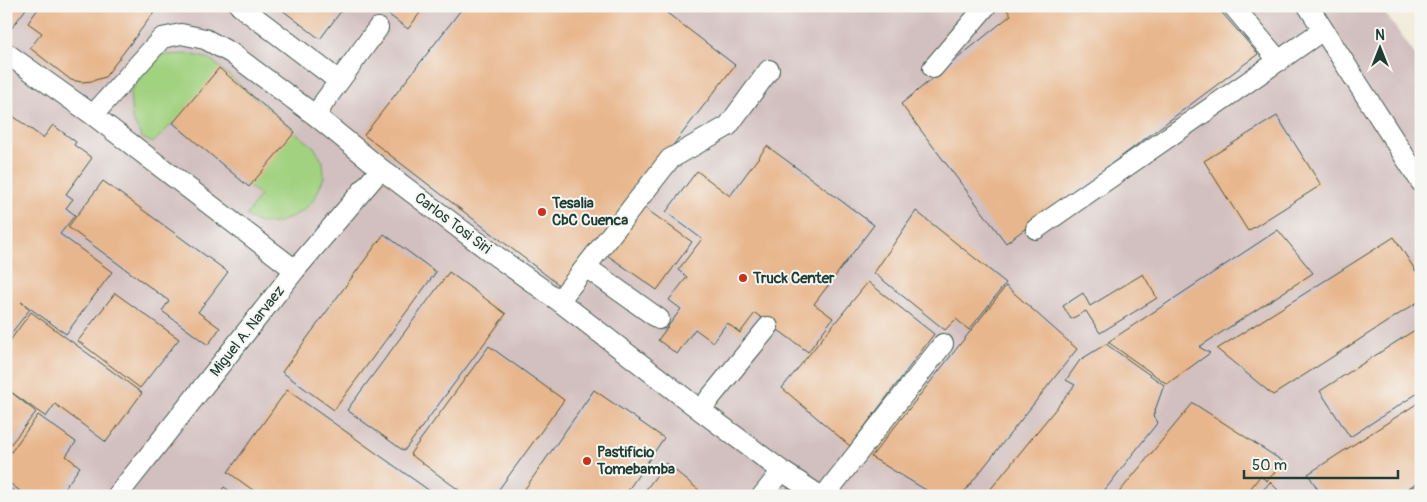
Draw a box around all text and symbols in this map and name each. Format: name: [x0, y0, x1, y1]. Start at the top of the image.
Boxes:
north arrow: [1354, 22, 1404, 72]
text: N: [1375, 27, 1385, 44]
street label: Carlos Tosi Siri: [411, 188, 495, 259]
place label: Tesalia CbC Cuenca: [551, 194, 628, 230]
marker: Tesalia CbC Cuenca: [536, 206, 548, 218]
place label: Truck Center: [752, 269, 835, 288]
marker: Truck Center: [737, 272, 749, 284]
street label: Miguel A. Narvaez: [206, 282, 289, 381]
place label: Pastificio Tomebamba: [596, 443, 675, 479]
scale bar: [1244, 447, 1398, 479]
marker: Pastificio Tomebamba: [581, 455, 593, 467]
text: 50 m: [1252, 456, 1287, 475]

